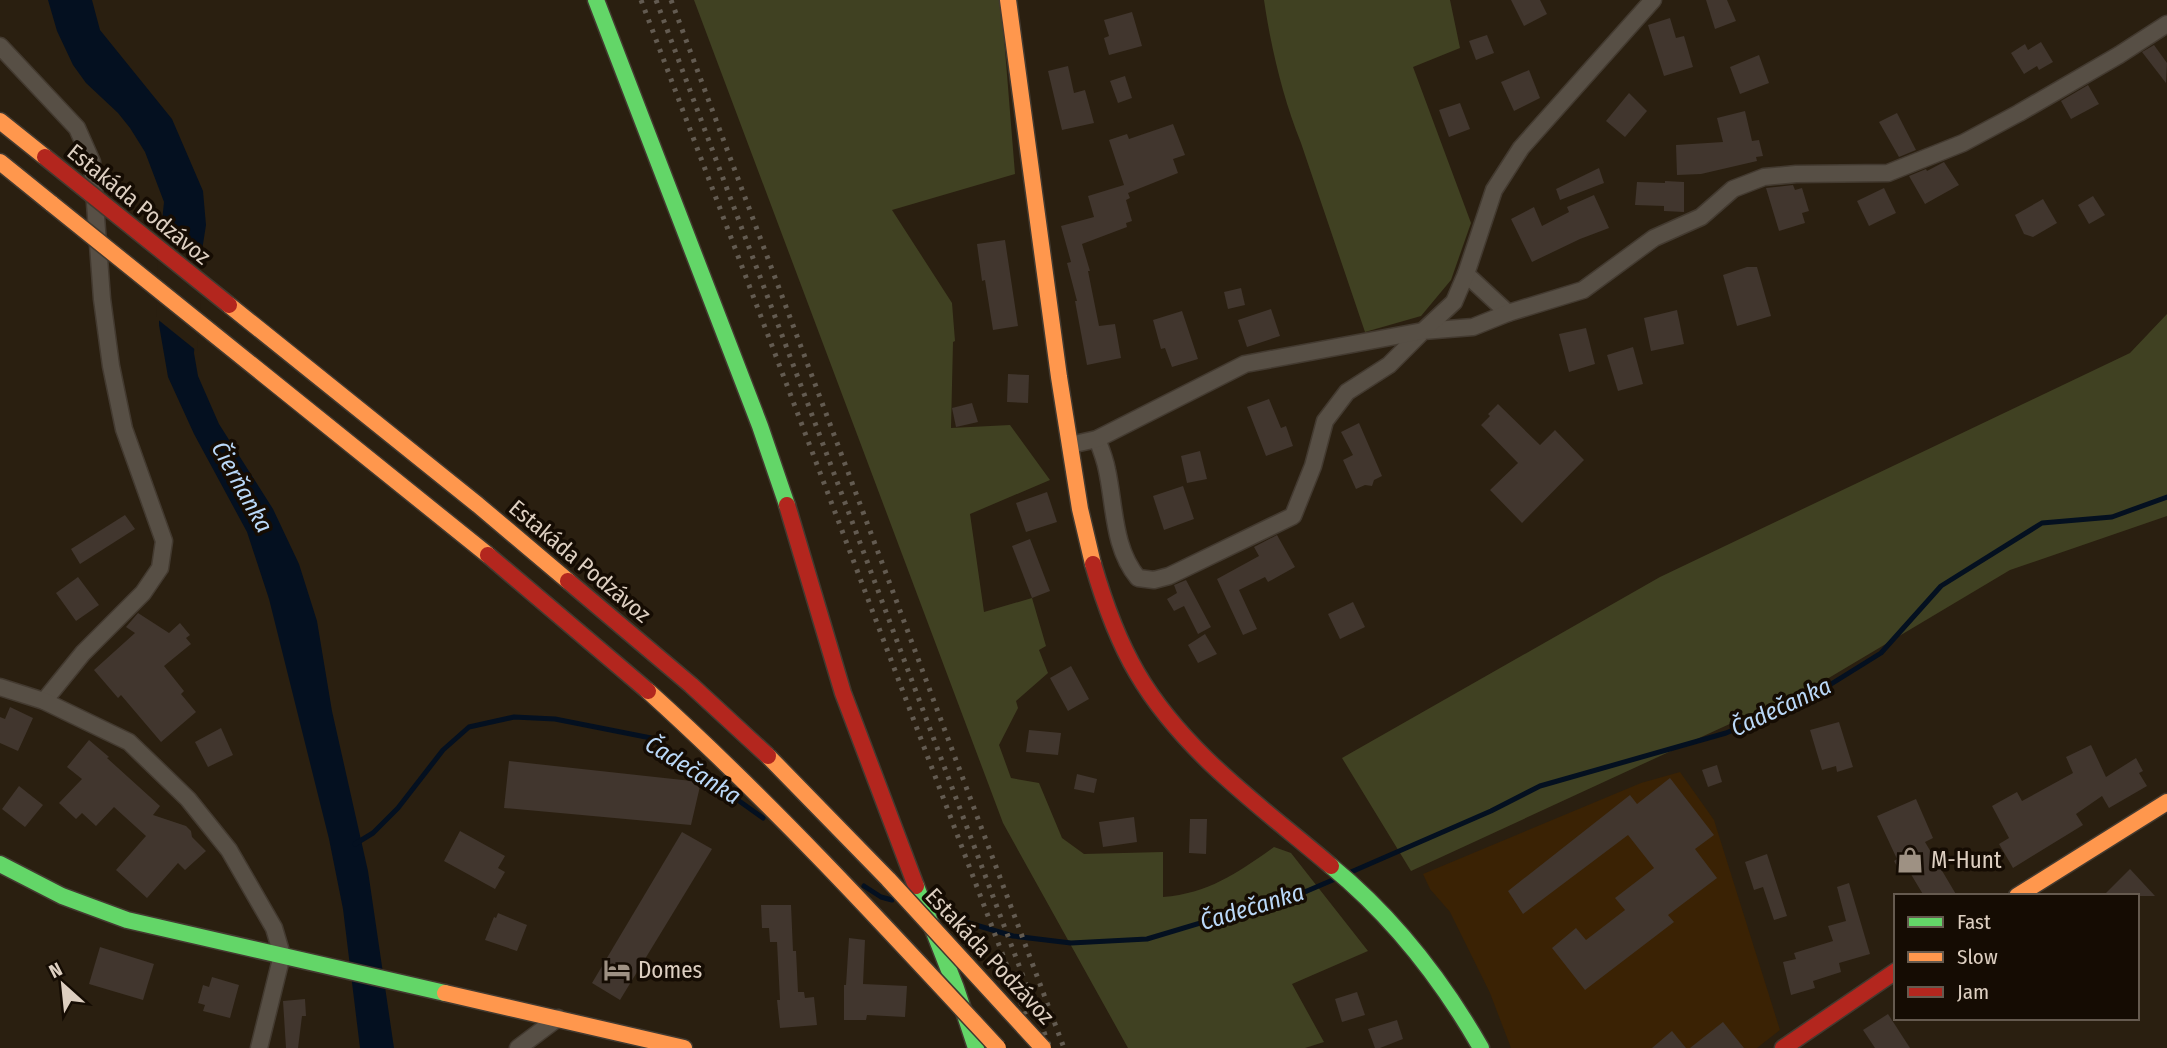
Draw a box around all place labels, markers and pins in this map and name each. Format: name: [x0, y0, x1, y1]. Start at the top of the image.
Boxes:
shop icon: M-Hunt: [1895, 845, 1925, 875]
place label: M-Hunt: [1931, 846, 2002, 874]
hotel icon: Domes: [602, 955, 632, 985]
place label: Domes: [638, 956, 703, 984]

